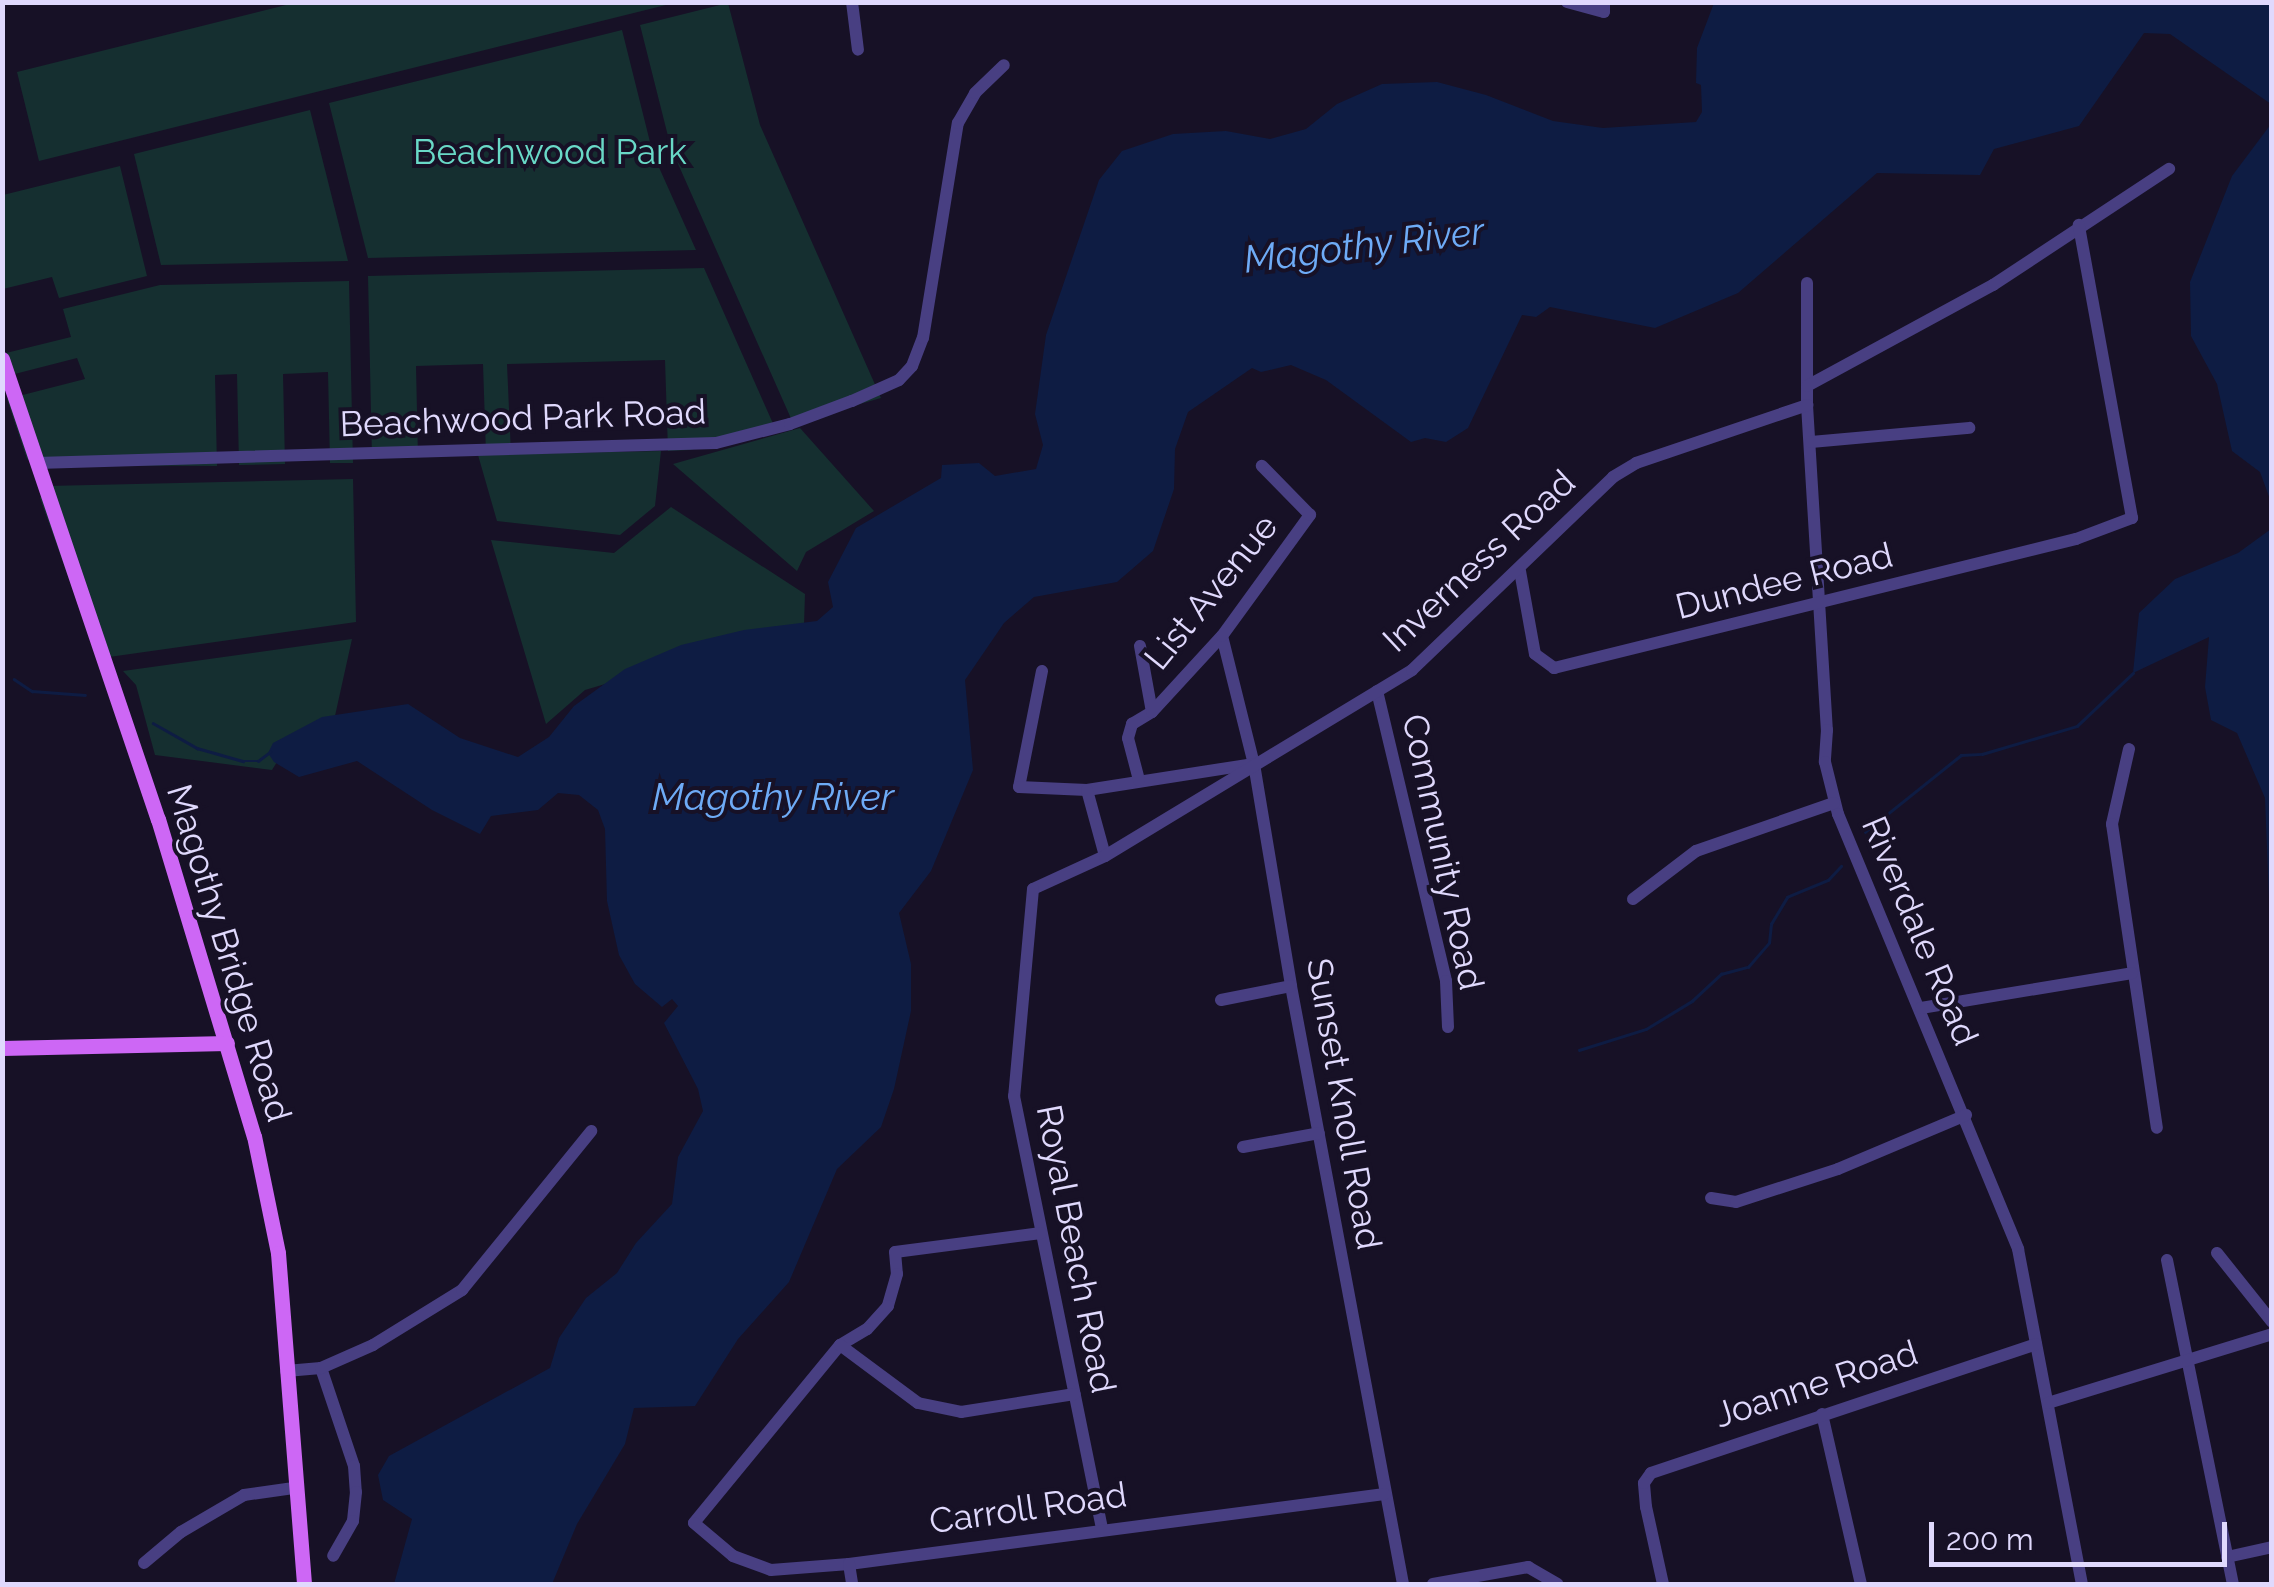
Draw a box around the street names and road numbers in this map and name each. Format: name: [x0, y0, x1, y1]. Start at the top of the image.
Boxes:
street label: Beachwood Park Road: [339, 391, 707, 445]
street label: Inverness Road: [1374, 461, 1584, 661]
street label: List Avenue: [1135, 506, 1287, 678]
street label: Dundee Road: [1671, 534, 1897, 628]
street label: Community Road: [1393, 710, 1493, 994]
street label: Magothy Bridge Road: [158, 779, 300, 1127]
street label: Riverdale Road: [1853, 810, 1987, 1052]
street label: Sunset Knoll Road: [1298, 955, 1390, 1253]
street label: Royal Beach Road: [1027, 1101, 1125, 1397]
street label: Joanne Road: [1709, 1331, 1923, 1437]
street label: Carroll Road: [926, 1473, 1130, 1543]

